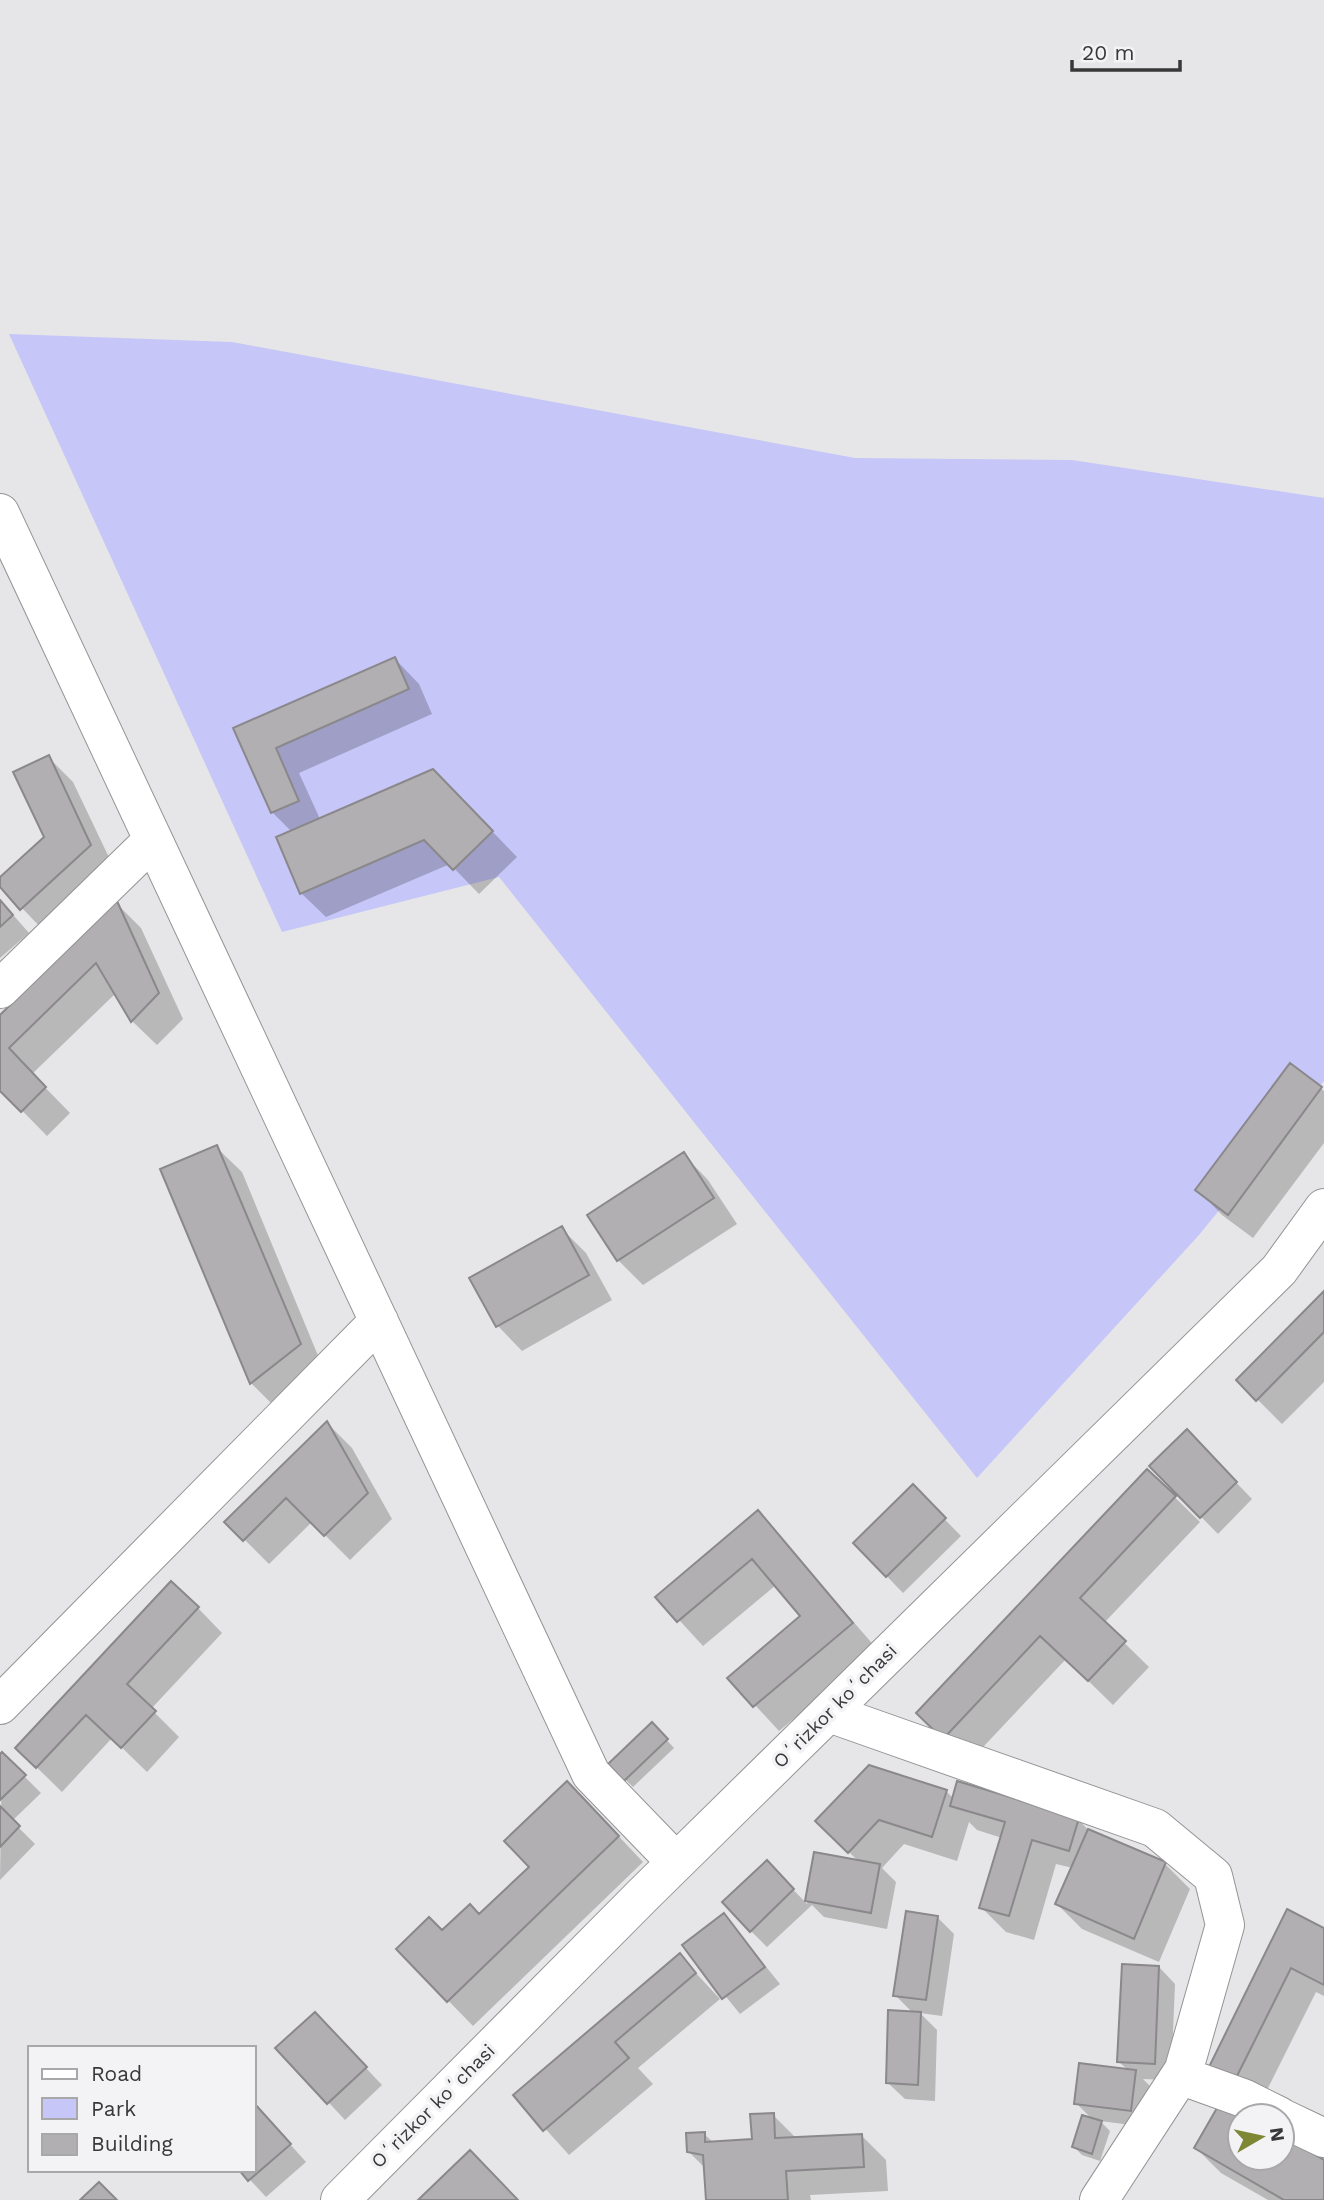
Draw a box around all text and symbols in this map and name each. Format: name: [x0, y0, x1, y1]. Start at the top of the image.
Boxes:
scale bar: [1072, 28, 1180, 72]
text: 20 m: [1082, 40, 1134, 65]
street label: Oʻrizkor koʻchasi: [768, 1639, 902, 1773]
street label: Oʻrizkor koʻchasi: [366, 2039, 500, 2173]
legend: [28, 2046, 256, 2172]
text: Road: [91, 2061, 142, 2086]
text: Park: [91, 2096, 136, 2121]
north arrow: [1226, 2102, 1296, 2172]
text: N: [1265, 2126, 1290, 2143]
text: Building: [91, 2131, 173, 2156]

